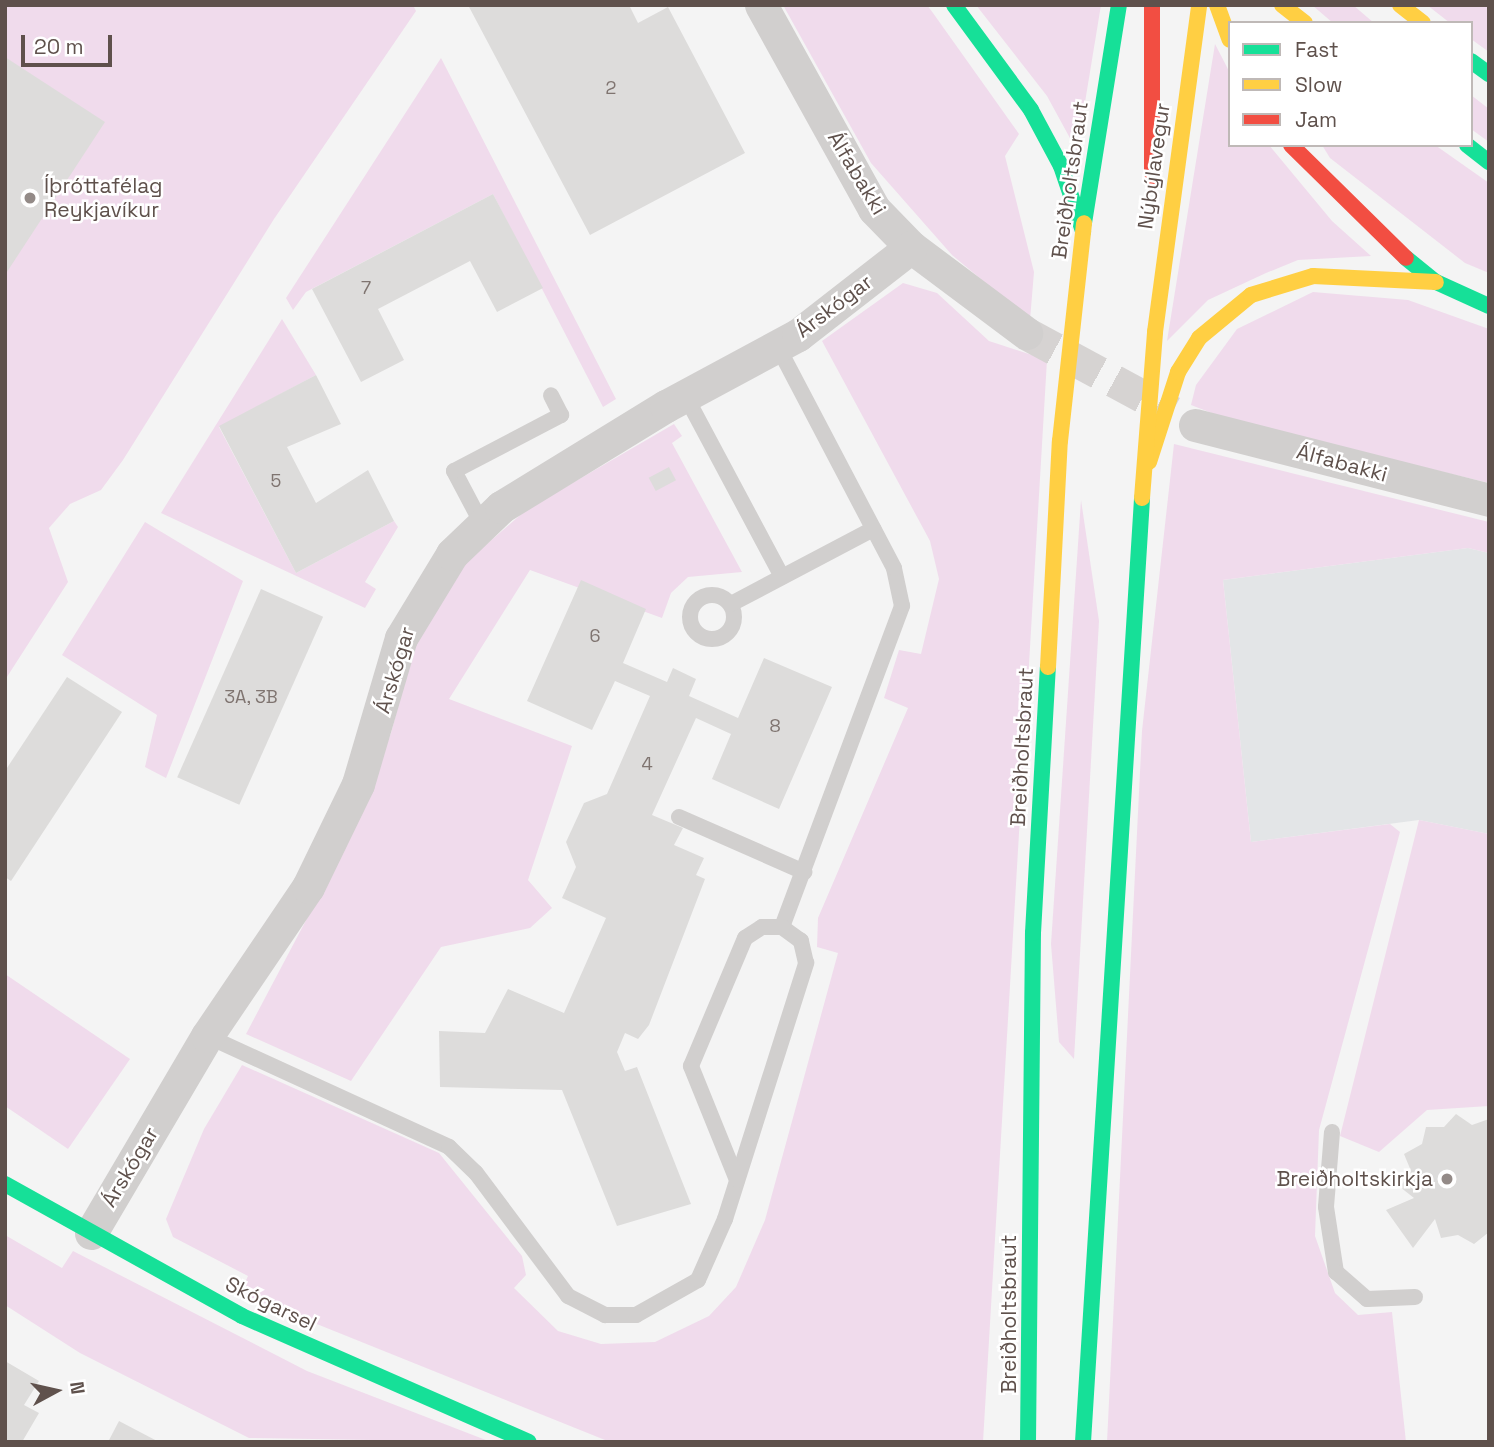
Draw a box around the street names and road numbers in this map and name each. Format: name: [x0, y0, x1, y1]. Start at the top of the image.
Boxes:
street label: Breiðholtsbraut: [1046, 99, 1094, 261]
street label: Nýbýlavegur: [1133, 101, 1175, 231]
street label: Álfabakki: [822, 127, 892, 219]
street label: Árskógar: [791, 269, 877, 343]
street label: Álfabakki: [1294, 439, 1390, 487]
street label: Árskógar: [370, 624, 420, 716]
street label: Breiðholtsbraut: [1005, 667, 1039, 827]
street label: Árskógar: [96, 1122, 164, 1212]
street label: Breiðholtsbraut: [996, 1234, 1022, 1394]
street label: Skógarsel: [221, 1271, 321, 1337]

